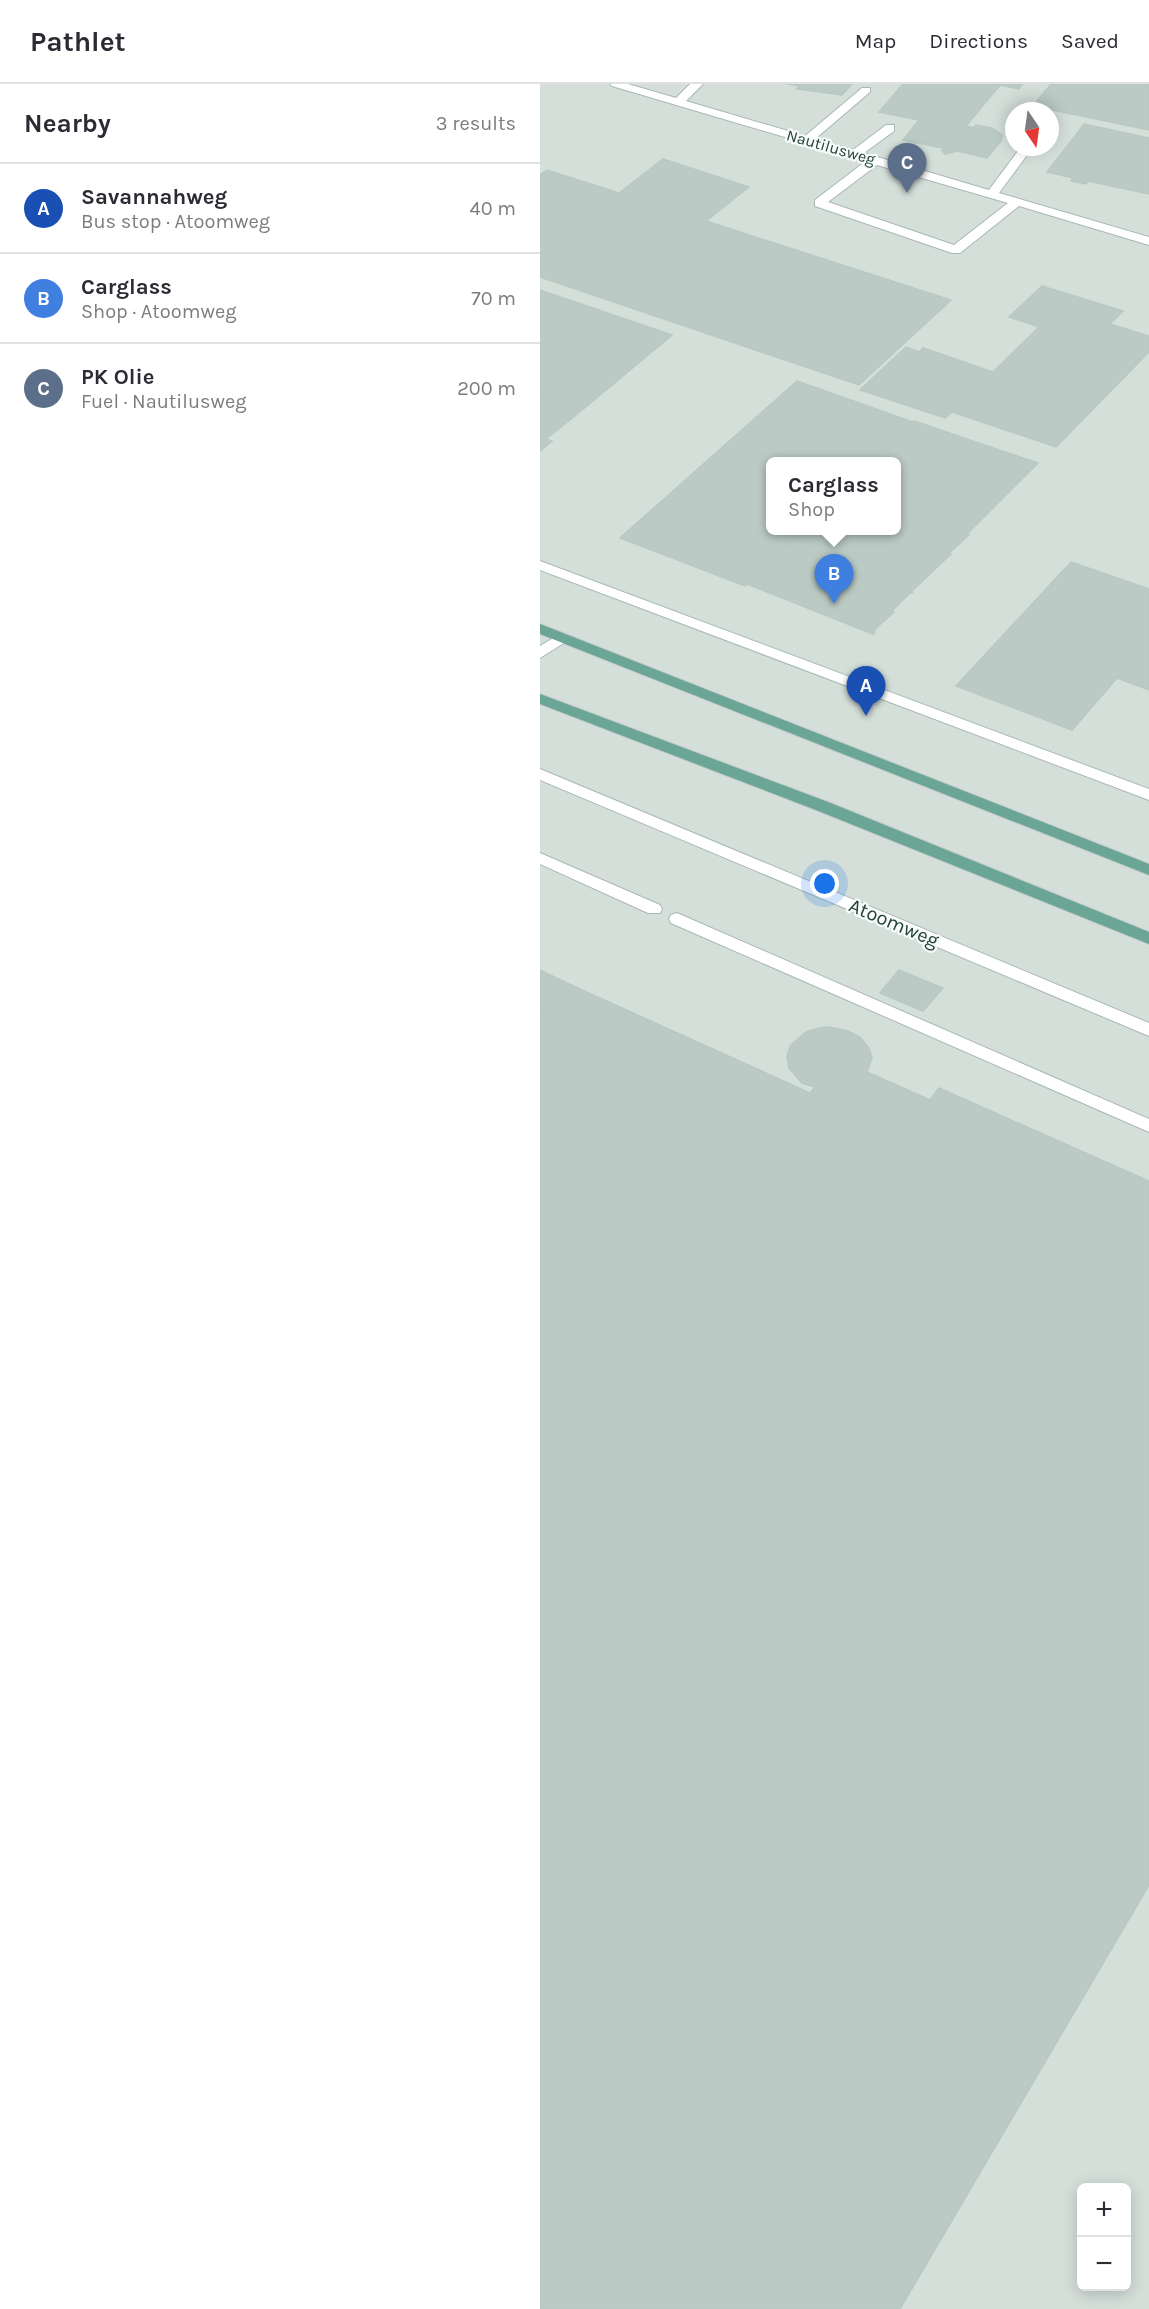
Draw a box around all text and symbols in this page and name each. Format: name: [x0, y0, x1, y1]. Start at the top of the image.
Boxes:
text: Pathlet: [30, 25, 126, 58]
text: Map: [855, 29, 896, 53]
text: Directions: [929, 29, 1028, 53]
text: Saved: [1061, 29, 1119, 53]
north arrow: [1005, 102, 1059, 156]
text: Nearby: [24, 108, 111, 139]
text: 3 results: [436, 112, 516, 135]
street label: Nautilusweg: [784, 125, 878, 169]
pin: C: [888, 144, 926, 193]
text: Savannahweg: [81, 184, 227, 210]
text: A: [37, 197, 50, 220]
text: 40 m: [470, 197, 516, 220]
text: Bus stop · Atoomweg: [81, 210, 270, 233]
text: Carglass: [81, 274, 172, 300]
text: B: [37, 287, 50, 310]
text: 70 m: [471, 287, 516, 310]
text: Shop · Atoomweg: [81, 300, 236, 323]
text: PK Olie: [81, 364, 154, 390]
text: C: [37, 377, 50, 400]
text: 200 m: [457, 377, 516, 400]
text: Fuel · Nautilusweg: [81, 390, 247, 413]
popup: [766, 457, 901, 535]
text: Carglass: [788, 472, 879, 498]
text: Shop: [788, 498, 835, 521]
pin: B: [814, 554, 854, 604]
pin: A: [846, 666, 886, 716]
your location: [810, 869, 839, 898]
street label: Atoomweg: [845, 894, 943, 952]
map controls: [1077, 2183, 1131, 2291]
button: +: [1077, 2183, 1131, 2237]
button: −: [1077, 2237, 1131, 2291]

